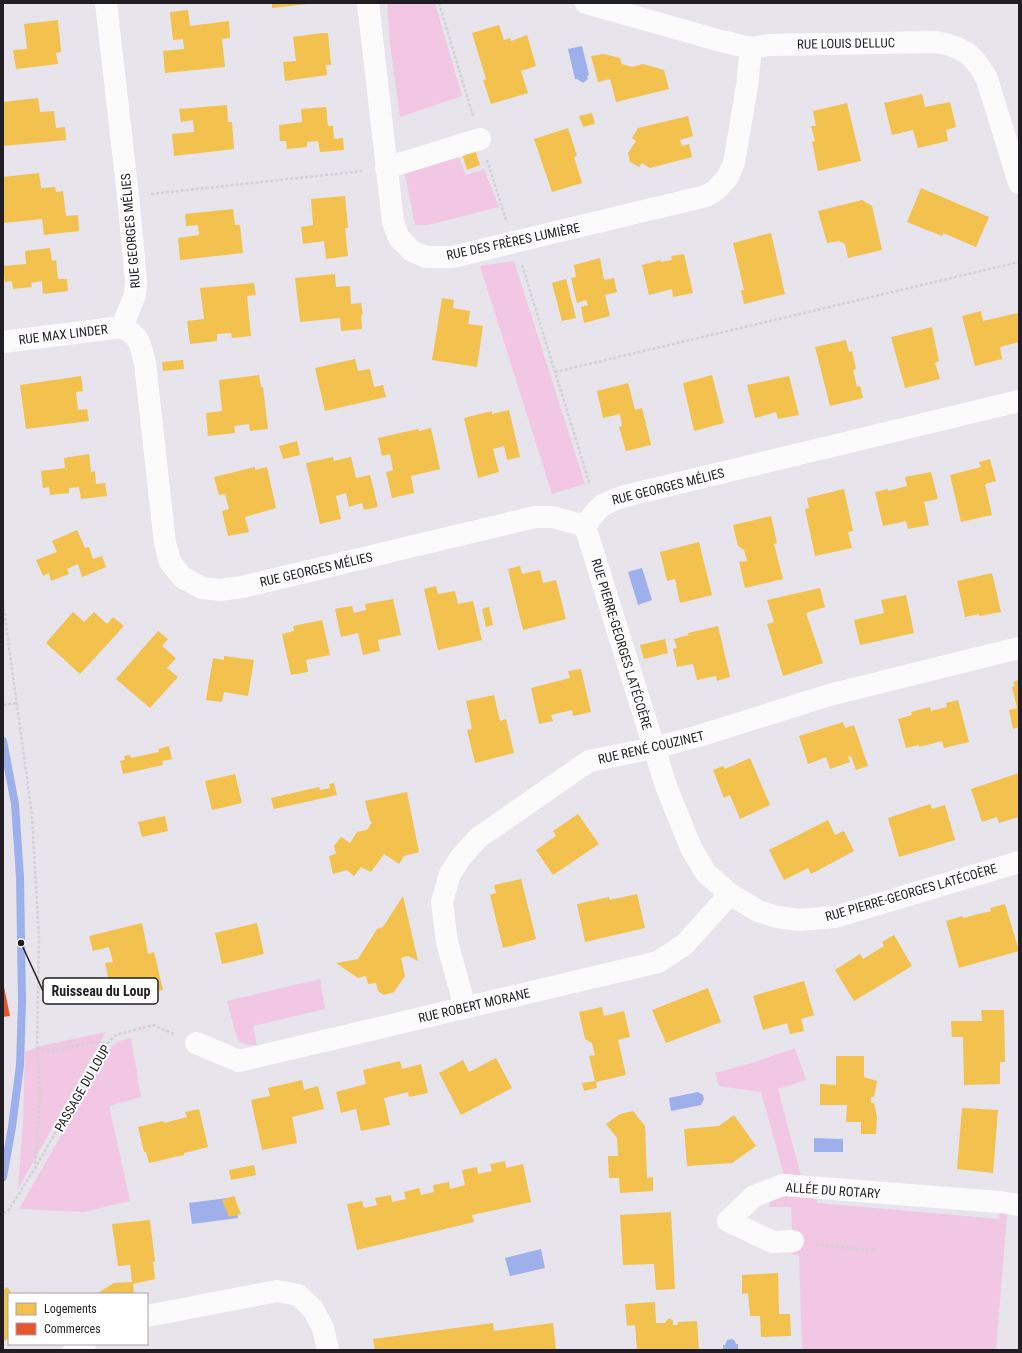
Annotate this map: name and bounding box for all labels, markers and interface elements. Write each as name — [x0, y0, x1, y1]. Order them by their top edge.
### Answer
street label: RUE LOUIS DELLUC — [797, 35, 895, 52]
street label: RUE GEORGES MÉLIES — [118, 173, 143, 289]
street label: RUE DES FRÈRES LUMIÈRE — [445, 220, 581, 263]
street label: RUE MAX LINDER — [18, 322, 108, 347]
street label: RUE GEORGES MÉLIES — [610, 465, 726, 508]
street label: RUE GEORGES MÉLIES — [258, 549, 374, 590]
street label: RUE PIERRE-GEORGES LATÉCOÈRE — [588, 557, 655, 731]
street label: RUE RENÉ COUZINET — [597, 728, 706, 767]
street label: RUE PIERRE-GEORGES LATÉCOÈRE — [824, 861, 999, 924]
callout: Ruisseau du Loup — [43, 978, 158, 1004]
text: Ruisseau du Loup — [52, 983, 150, 999]
street label: RUE ROBERT MORANE — [417, 985, 532, 1026]
street label: PASSAGE DU LOUP — [52, 1042, 113, 1134]
street label: ALLÉE DU ROTARY — [785, 1180, 881, 1201]
legend — [8, 1293, 148, 1345]
text: Logements — [44, 1302, 97, 1316]
text: Commerces — [44, 1322, 101, 1336]

